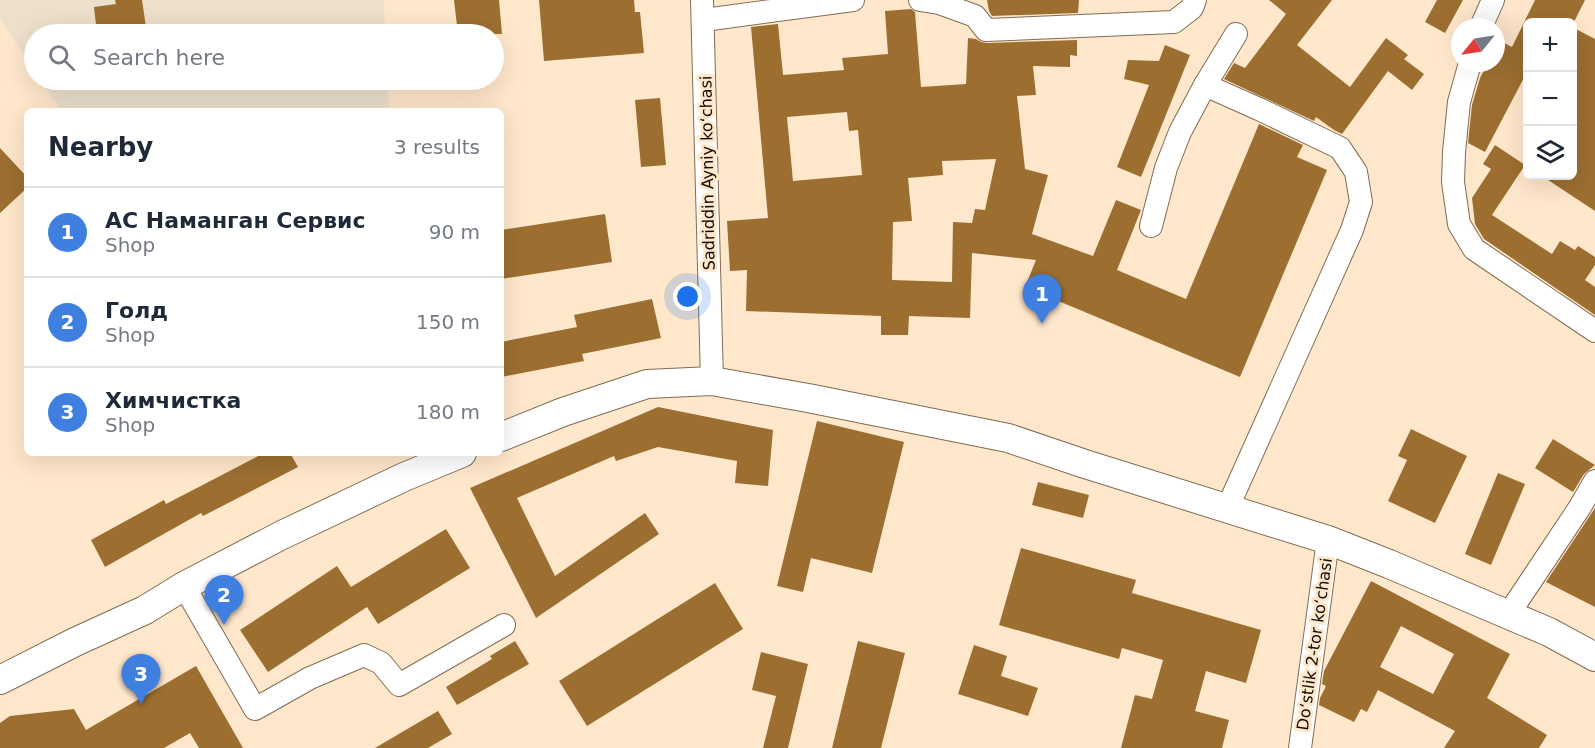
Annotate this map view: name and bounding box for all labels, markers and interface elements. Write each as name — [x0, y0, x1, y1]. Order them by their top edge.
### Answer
north arrow — [1451, 18, 1505, 72]
map controls — [1523, 18, 1577, 180]
button: + — [1523, 18, 1577, 72]
search box — [24, 24, 504, 90]
icon: search — [45, 41, 78, 74]
text: Search here — [93, 45, 225, 70]
button: − — [1523, 72, 1577, 126]
street label: Sadriddin Ayniy koʻchasi — [696, 75, 719, 270]
button: layers — [1523, 126, 1577, 180]
text: Nearby — [48, 132, 153, 162]
text: 3 results — [394, 135, 480, 159]
text: АС Наманган Сервис — [105, 208, 366, 233]
text: 1 — [61, 220, 74, 244]
text: 90 m — [429, 220, 480, 244]
text: Shop — [105, 233, 155, 257]
pin: 1 — [1022, 274, 1062, 324]
your location — [673, 282, 702, 311]
text: Голд — [105, 298, 168, 323]
text: 2 — [61, 310, 74, 334]
text: 150 m — [416, 310, 480, 334]
text: Shop — [105, 323, 155, 347]
text: Химчистка — [105, 388, 241, 413]
text: 3 — [61, 400, 74, 424]
text: 180 m — [416, 400, 480, 424]
text: Shop — [105, 413, 155, 437]
street label: Doʻstlik 2-tor koʻchasi — [1293, 557, 1336, 731]
pin: 2 — [204, 576, 244, 625]
pin: 3 — [122, 654, 160, 704]

